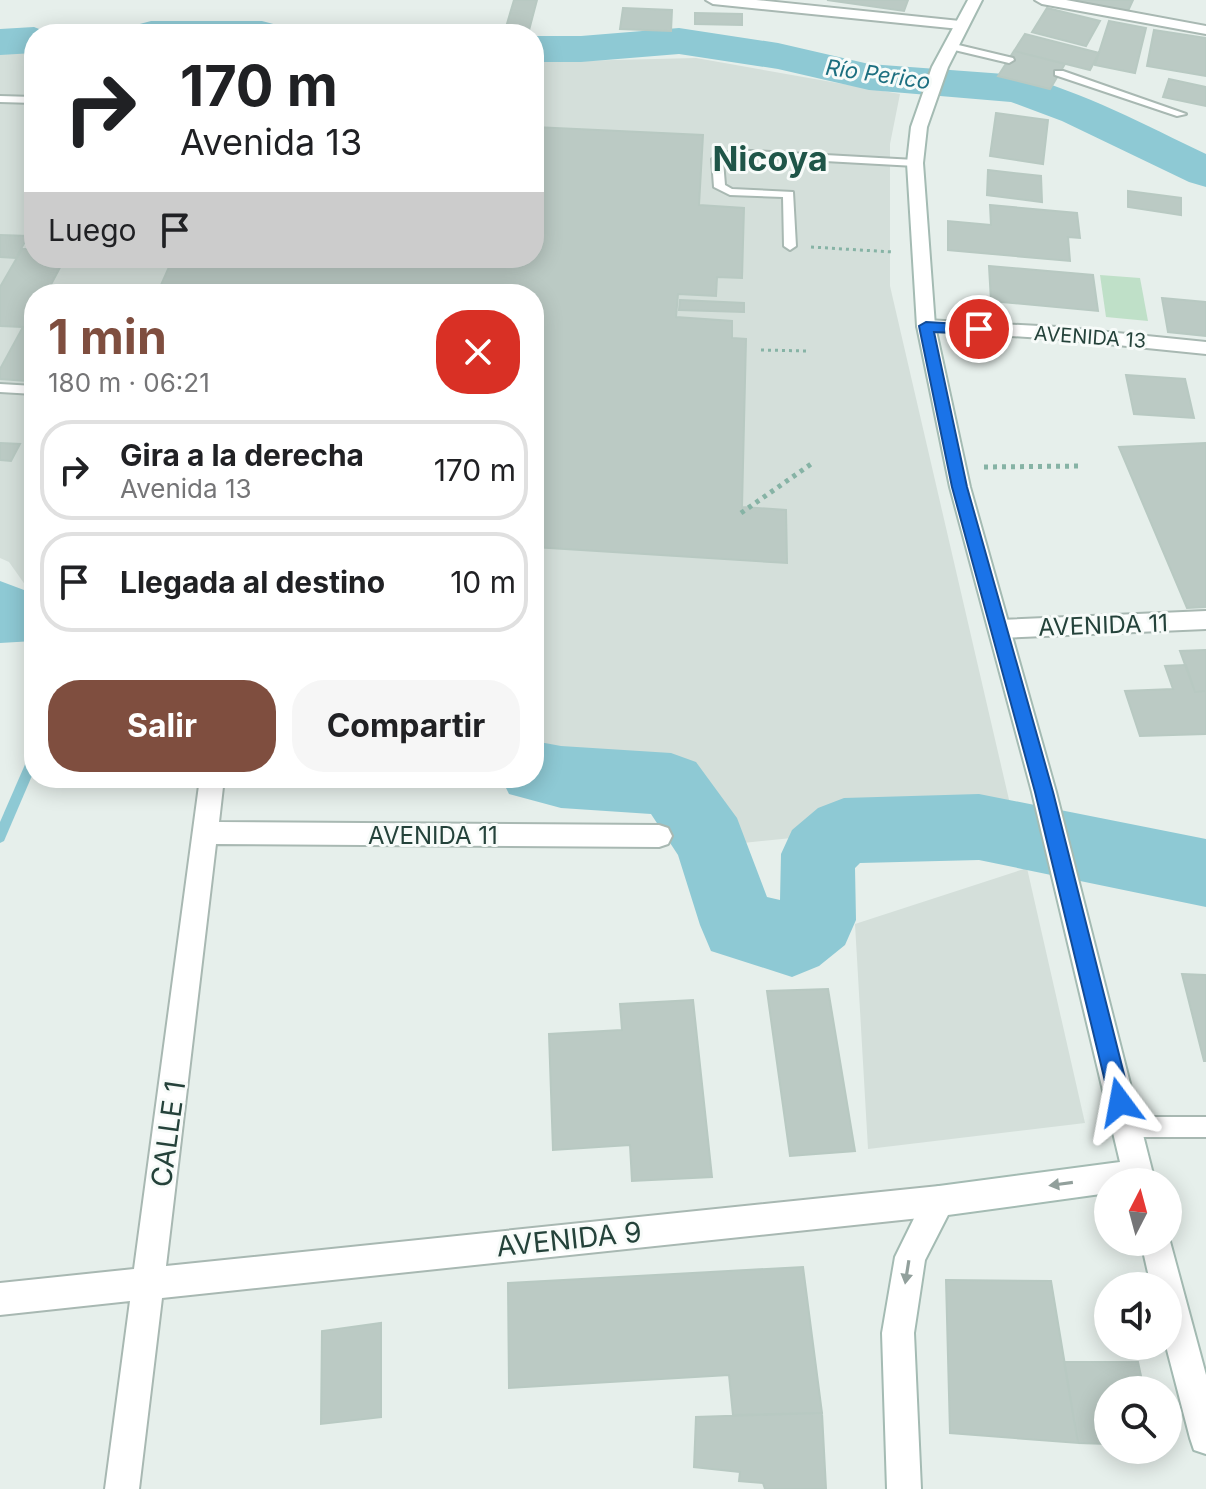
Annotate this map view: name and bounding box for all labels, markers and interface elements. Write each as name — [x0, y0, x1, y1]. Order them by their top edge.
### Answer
text: 170 m — [180, 52, 338, 120]
water label: Río Perico — [824, 54, 932, 94]
icon: right — [48, 56, 152, 160]
text: Avenida 13 — [180, 120, 362, 164]
district label: Nicoya — [712, 138, 828, 179]
icon: arrive — [153, 208, 197, 252]
text: Luego — [48, 212, 137, 248]
pin — [945, 295, 1013, 363]
text: 1 min — [48, 307, 167, 366]
icon: arrive — [957, 307, 1001, 351]
button: close — [436, 310, 520, 394]
street label: AVENIDA 13 — [1033, 321, 1147, 353]
text: 180 m · 06:21 — [48, 367, 210, 398]
text: Gira a la derecha — [120, 437, 364, 473]
icon: right — [52, 448, 96, 492]
text: 170 m — [434, 452, 516, 488]
text: Avenida 13 — [120, 473, 252, 504]
icon: arrive — [52, 560, 96, 604]
text: Llegada al destino — [120, 564, 385, 600]
text: 10 m — [450, 564, 516, 600]
street label: AVENIDA 11 — [1038, 608, 1168, 642]
button: Salir — [48, 680, 276, 772]
button: Compartir — [292, 680, 520, 772]
street label: AVENIDA 11 — [368, 821, 498, 850]
position arrow — [1078, 1060, 1162, 1144]
street label: CALLE 1 — [144, 1079, 192, 1189]
north arrow — [1094, 1168, 1182, 1256]
map controls — [1094, 1168, 1182, 1464]
one-way arrow — [1048, 1178, 1073, 1191]
street label: AVENIDA 9 — [495, 1214, 643, 1264]
one-way arrow — [900, 1260, 913, 1285]
button: sound — [1094, 1272, 1182, 1360]
button: search — [1094, 1376, 1182, 1464]

